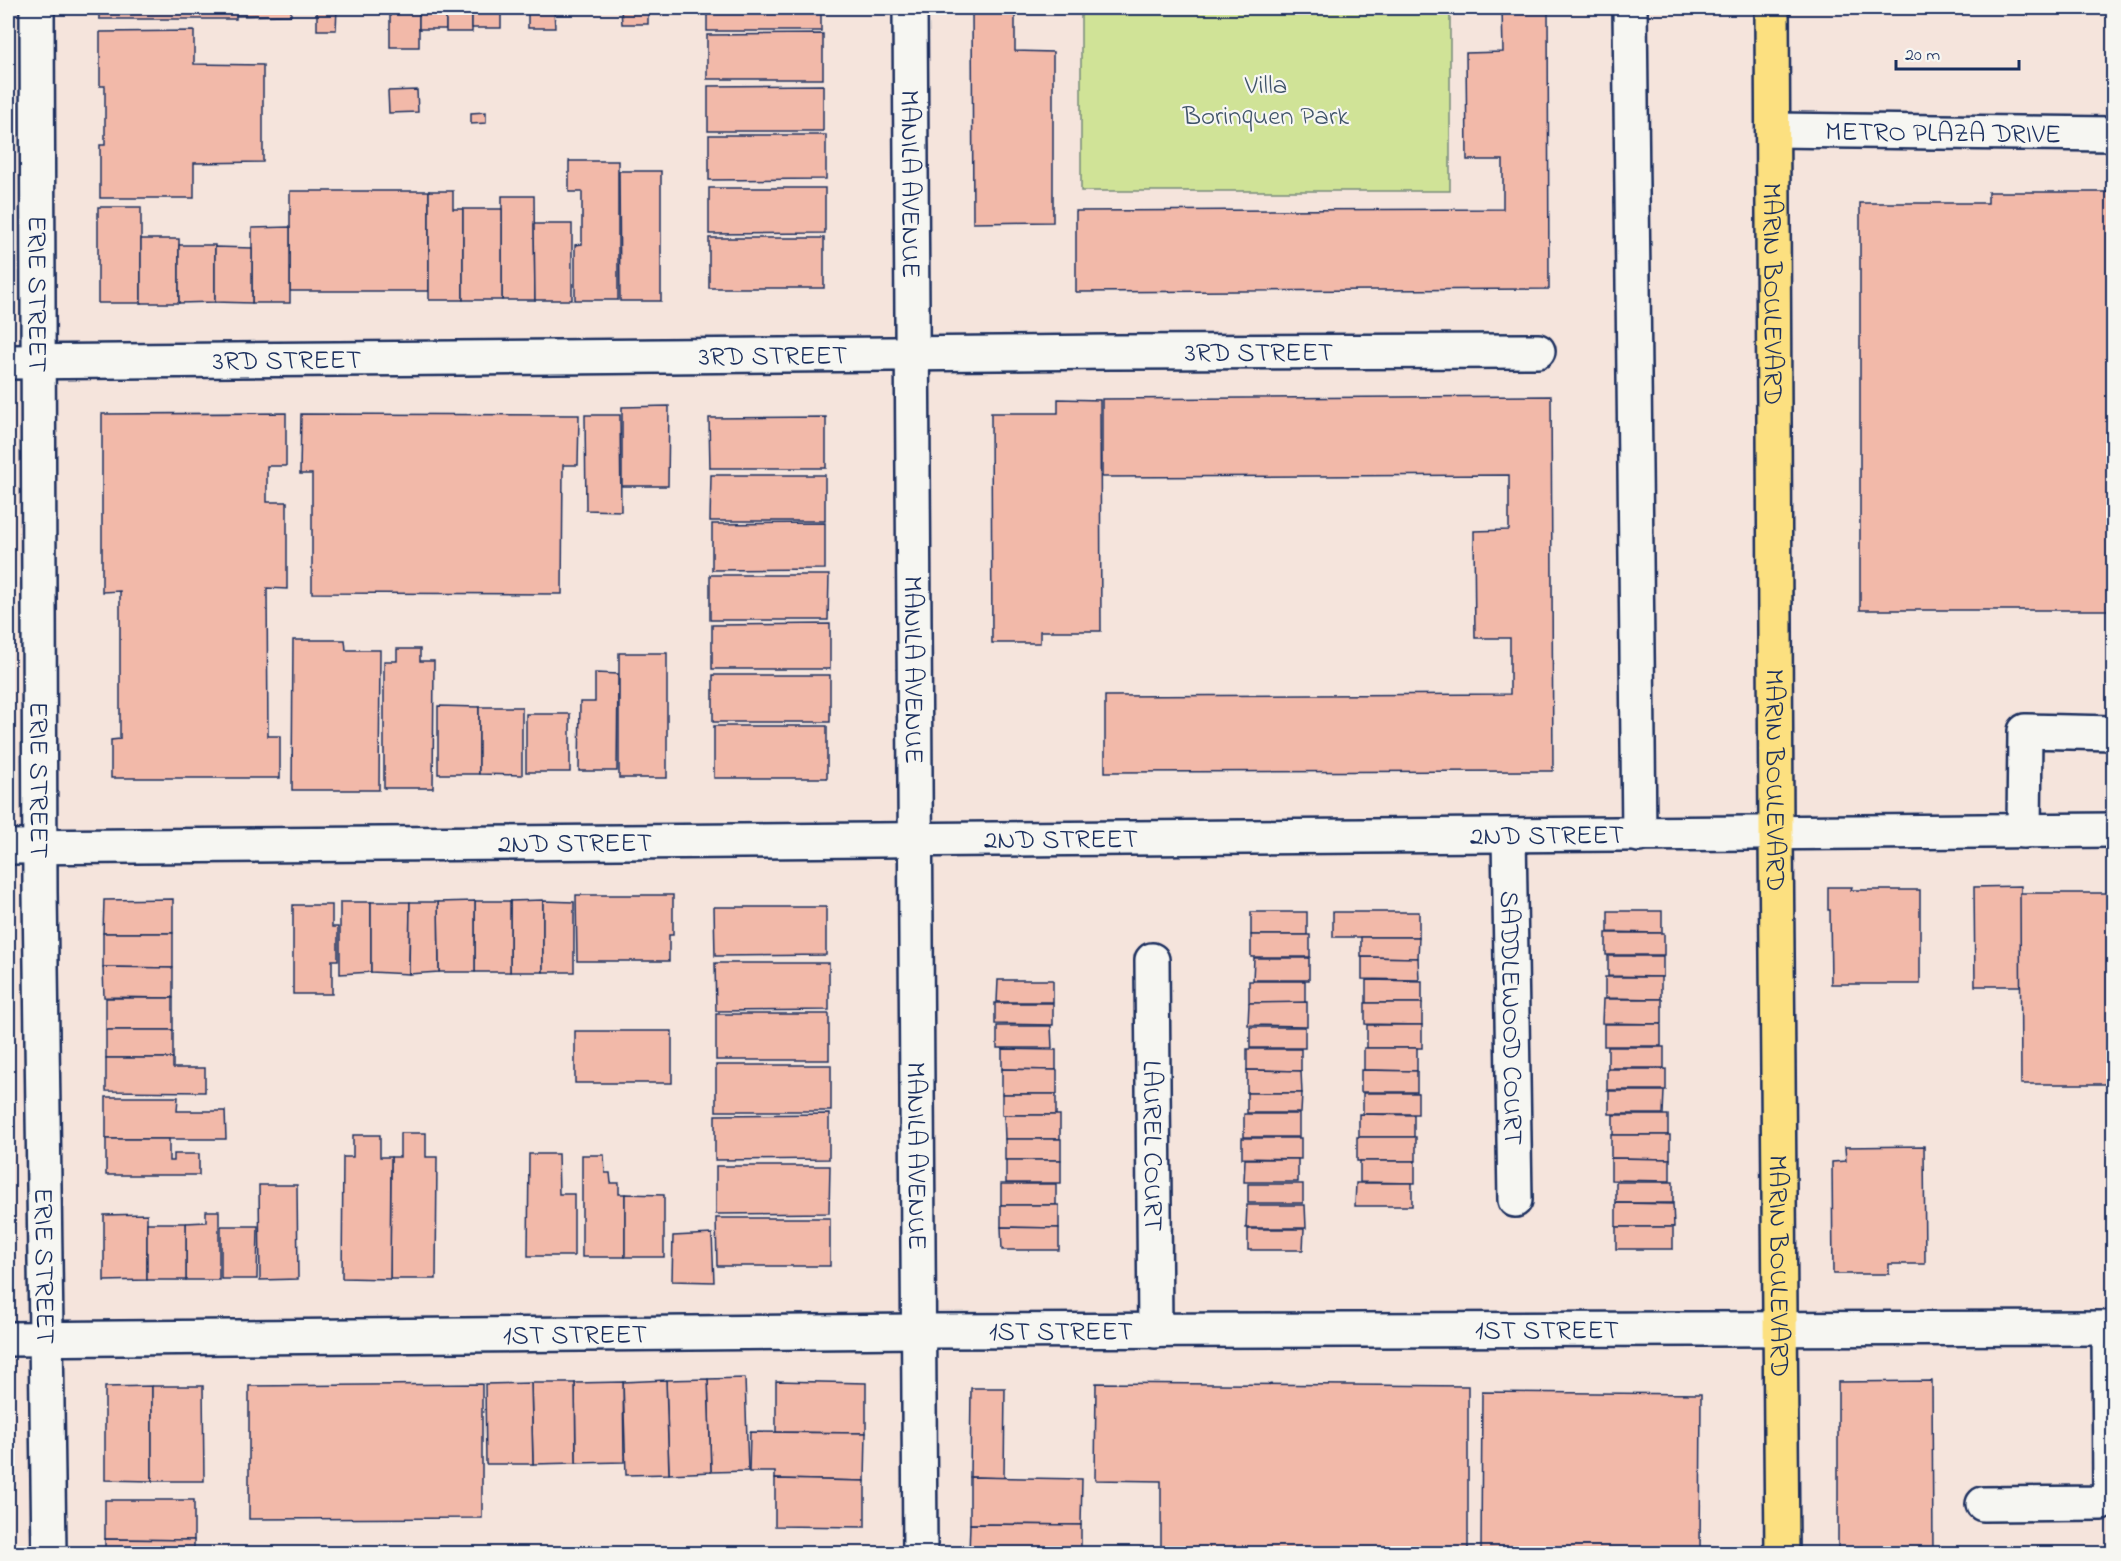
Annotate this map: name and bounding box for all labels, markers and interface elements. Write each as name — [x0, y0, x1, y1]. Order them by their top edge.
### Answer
scale bar — [1896, 33, 2019, 71]
text: 20 m — [1905, 43, 1940, 69]
park label: Villa Borinquen Park — [1182, 67, 1349, 137]
street label: MANILA AVENUE — [889, 90, 929, 278]
street label: METRO PLAZA DRIVE — [1825, 114, 2061, 155]
street label: MARIN BOULEVARD — [1751, 183, 1791, 406]
street label: ERIE STREET — [16, 216, 55, 372]
street label: 3RD STREET — [1185, 334, 1333, 374]
street label: 3RD STREET — [698, 337, 848, 378]
street label: 3RD STREET — [213, 342, 362, 382]
street label: MANILA AVENUE — [892, 576, 932, 764]
street label: MARIN BOULEVARD — [1753, 669, 1793, 892]
street label: ERIE STREET — [17, 702, 57, 858]
street label: 2ND STREET — [1470, 817, 1624, 857]
street label: 2ND STREET — [984, 821, 1138, 861]
street label: 2ND STREET — [498, 825, 652, 865]
street label: SADDLEWOOD COURT — [1488, 890, 1531, 1146]
street label: LAUREL COURT — [1131, 1060, 1171, 1232]
street label: MANILA AVENUE — [895, 1062, 935, 1250]
street label: MARIN BOULEVARD — [1757, 1154, 1798, 1378]
street label: ERIE STREET — [22, 1187, 63, 1345]
street label: 1ST STREET — [1475, 1312, 1619, 1352]
street label: 1ST STREET — [989, 1313, 1133, 1353]
street label: 1ST STREET — [503, 1316, 647, 1357]

